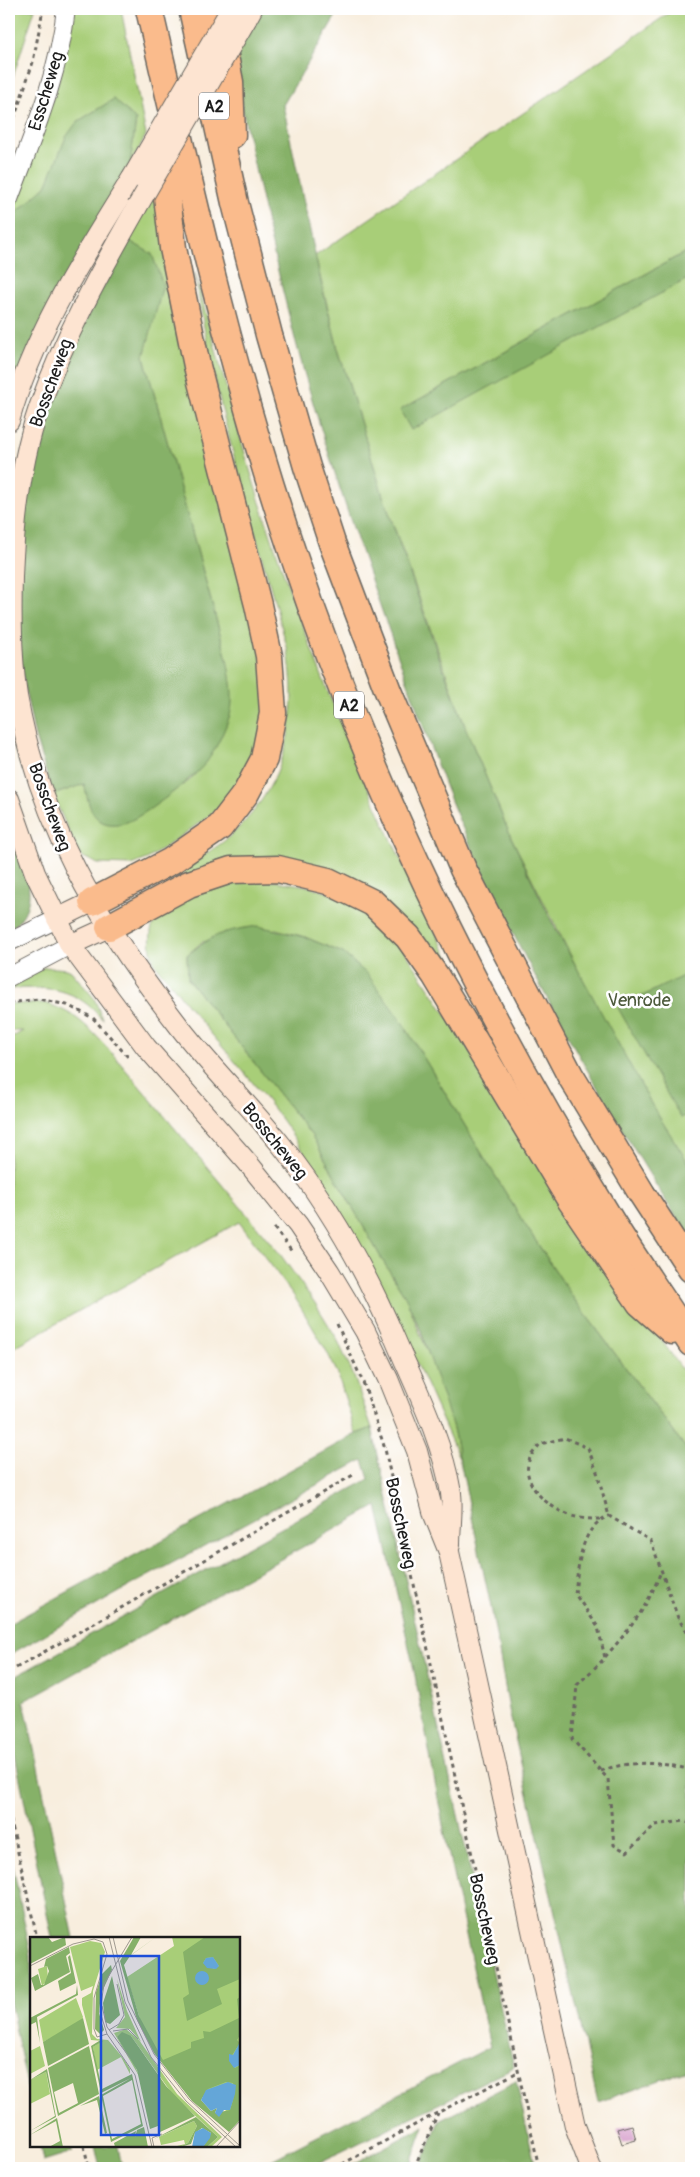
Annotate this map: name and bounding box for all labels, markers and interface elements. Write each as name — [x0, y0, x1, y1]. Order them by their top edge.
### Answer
street label: Esscheweg — [23, 49, 69, 134]
road number: A2 — [199, 92, 229, 120]
street label: Bosscheweg — [25, 336, 78, 431]
road number: A2 — [334, 692, 364, 718]
street label: Bosscheweg — [23, 760, 76, 855]
park label: Venrode — [607, 989, 671, 1012]
street label: Bosscheweg — [237, 1098, 313, 1184]
street label: Bosscheweg — [380, 1475, 421, 1571]
street label: Bosscheweg — [464, 1871, 505, 1967]
inset map — [30, 1937, 240, 2147]

